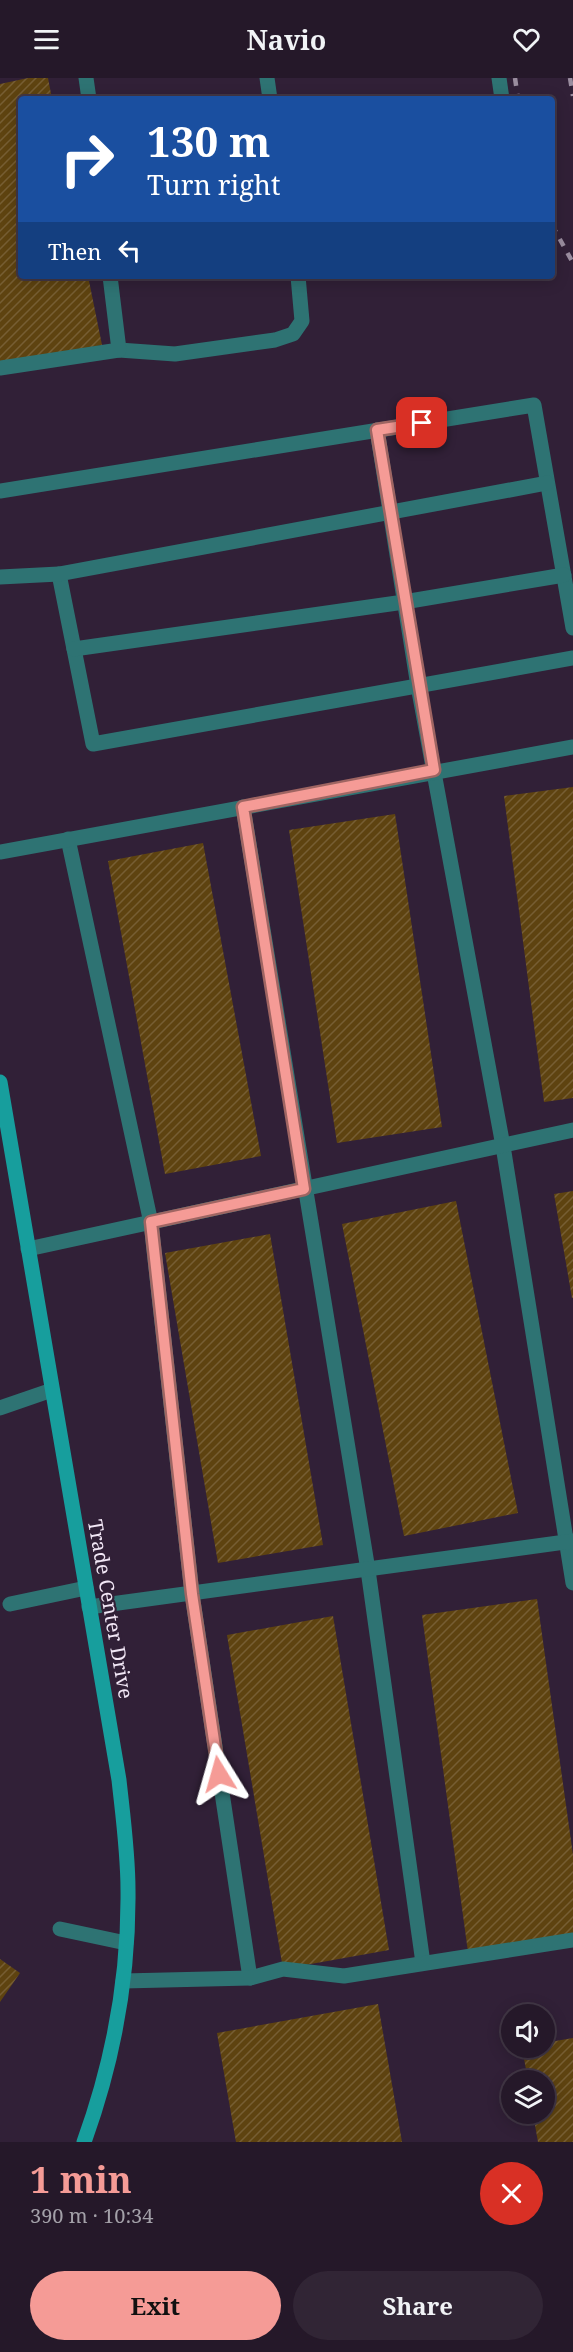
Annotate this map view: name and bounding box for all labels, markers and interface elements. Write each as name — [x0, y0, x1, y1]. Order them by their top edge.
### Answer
text: Navio — [247, 21, 326, 58]
icon: menu — [30, 23, 63, 56]
icon: heart — [510, 23, 543, 56]
text: 130 m — [147, 112, 271, 169]
icon: right — [48, 120, 126, 198]
text: Turn right — [147, 166, 280, 203]
icon: left — [113, 234, 146, 267]
text: Then — [48, 236, 101, 266]
pin — [396, 397, 447, 448]
icon: arrive — [405, 406, 438, 439]
street label: Trade Center Drive — [82, 1517, 140, 1701]
position arrow — [187, 1742, 251, 1806]
map controls — [501, 2004, 555, 2124]
button: sound — [501, 2004, 555, 2058]
button: layers — [501, 2070, 555, 2124]
text: 1 min — [30, 2155, 132, 2204]
button: close — [480, 2162, 543, 2225]
text: 390 m · 10:34 — [30, 2202, 153, 2229]
button: Exit — [30, 2271, 281, 2340]
button: Share — [293, 2271, 543, 2340]

